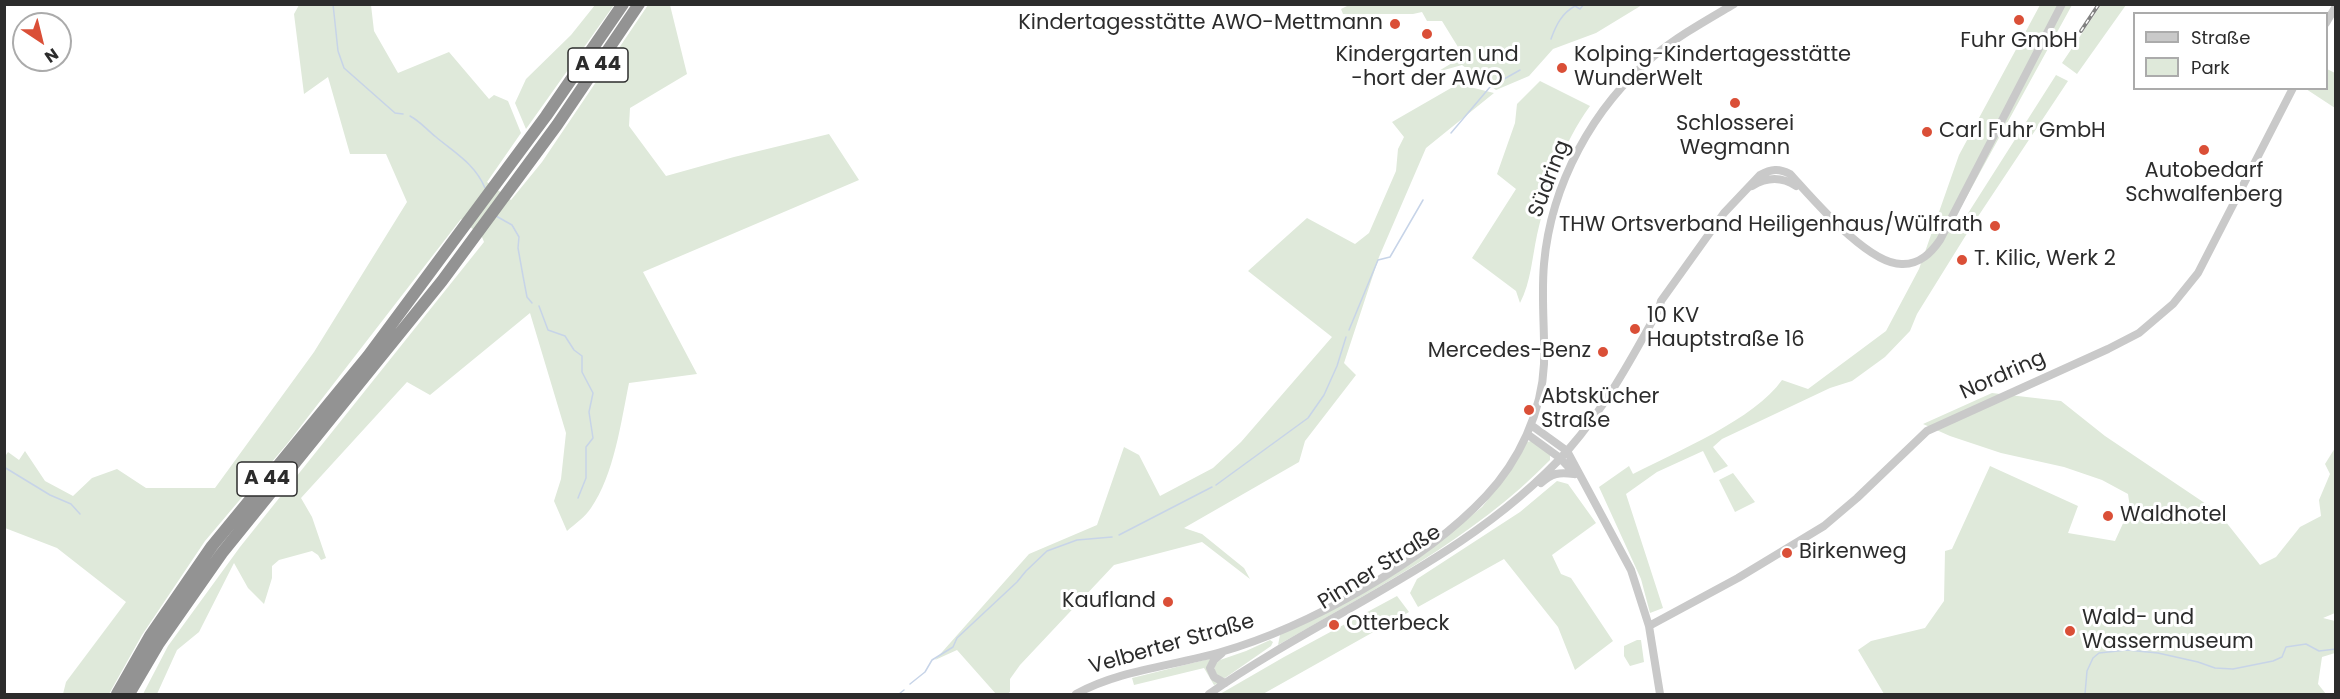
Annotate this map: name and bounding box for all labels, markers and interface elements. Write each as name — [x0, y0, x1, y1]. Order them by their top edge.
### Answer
place label: Kindertagesstätte AWO-Mettmann — [1018, 11, 1383, 37]
north arrow — [12, 12, 72, 72]
legend — [2133, 12, 2328, 90]
marker: Fuhr GmbH — [2012, 13, 2026, 27]
marker: Kindertagesstätte AWO-Mettmann — [1388, 17, 1402, 31]
text: Straße — [2191, 25, 2250, 50]
marker: Kindergarten und -hort der AWO — [1420, 27, 1434, 41]
place label: Fuhr GmbH — [1960, 29, 2078, 55]
text: N — [40, 43, 63, 68]
place label: Kindergarten und -hort der AWO — [1335, 43, 1519, 93]
place label: Kolping-Kindertagesstätte WunderWelt — [1574, 43, 1851, 93]
road number: A 44 — [568, 48, 628, 82]
text: Park — [2191, 55, 2230, 80]
marker: Kolping-Kindertagesstätte WunderWelt — [1555, 61, 1569, 75]
marker: Schlosserei Wegmann — [1728, 96, 1742, 110]
place label: Schlosserei Wegmann — [1676, 112, 1794, 162]
place label: Carl Fuhr GmbH — [1939, 119, 2106, 145]
marker: Carl Fuhr GmbH — [1920, 125, 1934, 139]
street label: Südring — [1524, 137, 1576, 221]
marker: Autobedarf Schwalfenberg — [2197, 143, 2211, 157]
place label: Autobedarf Schwalfenberg — [2125, 159, 2283, 209]
place label: THW Ortsverband Heiligenhaus/Wülfrath — [1559, 213, 1983, 239]
marker: THW Ortsverband Heiligenhaus/Wülfrath — [1988, 219, 2002, 233]
place label: T. Kilic, Werk 2 — [1974, 247, 2116, 273]
marker: T. Kilic, Werk 2 — [1955, 253, 1969, 267]
place label: 10 KV Hauptstraße 16 — [1647, 304, 1805, 354]
marker: 10 KV Hauptstraße 16 — [1628, 322, 1642, 336]
place label: Mercedes-Benz — [1428, 339, 1591, 365]
marker: Mercedes-Benz — [1596, 345, 1610, 359]
street label: Nordring — [1956, 346, 2050, 406]
place label: Abtskücher Straße — [1541, 385, 1659, 435]
marker: Abtskücher Straße — [1522, 403, 1536, 417]
road number: A 44 — [237, 462, 297, 496]
place label: Waldhotel — [2120, 503, 2227, 529]
marker: Waldhotel — [2101, 509, 2115, 523]
street label: Pinner Straße — [1314, 520, 1446, 616]
place label: Birkenweg — [1799, 540, 1907, 566]
marker: Birkenweg — [1780, 546, 1794, 560]
place label: Kaufland — [1062, 589, 1156, 615]
marker: Kaufland — [1161, 595, 1175, 609]
place label: Wald- und Wassermuseum — [2082, 606, 2254, 656]
street label: Velberter Straße — [1086, 609, 1258, 681]
place label: Otterbeck — [1346, 612, 1449, 638]
marker: Otterbeck — [1327, 618, 1341, 632]
marker: Wald- und Wassermuseum — [2063, 624, 2077, 638]

